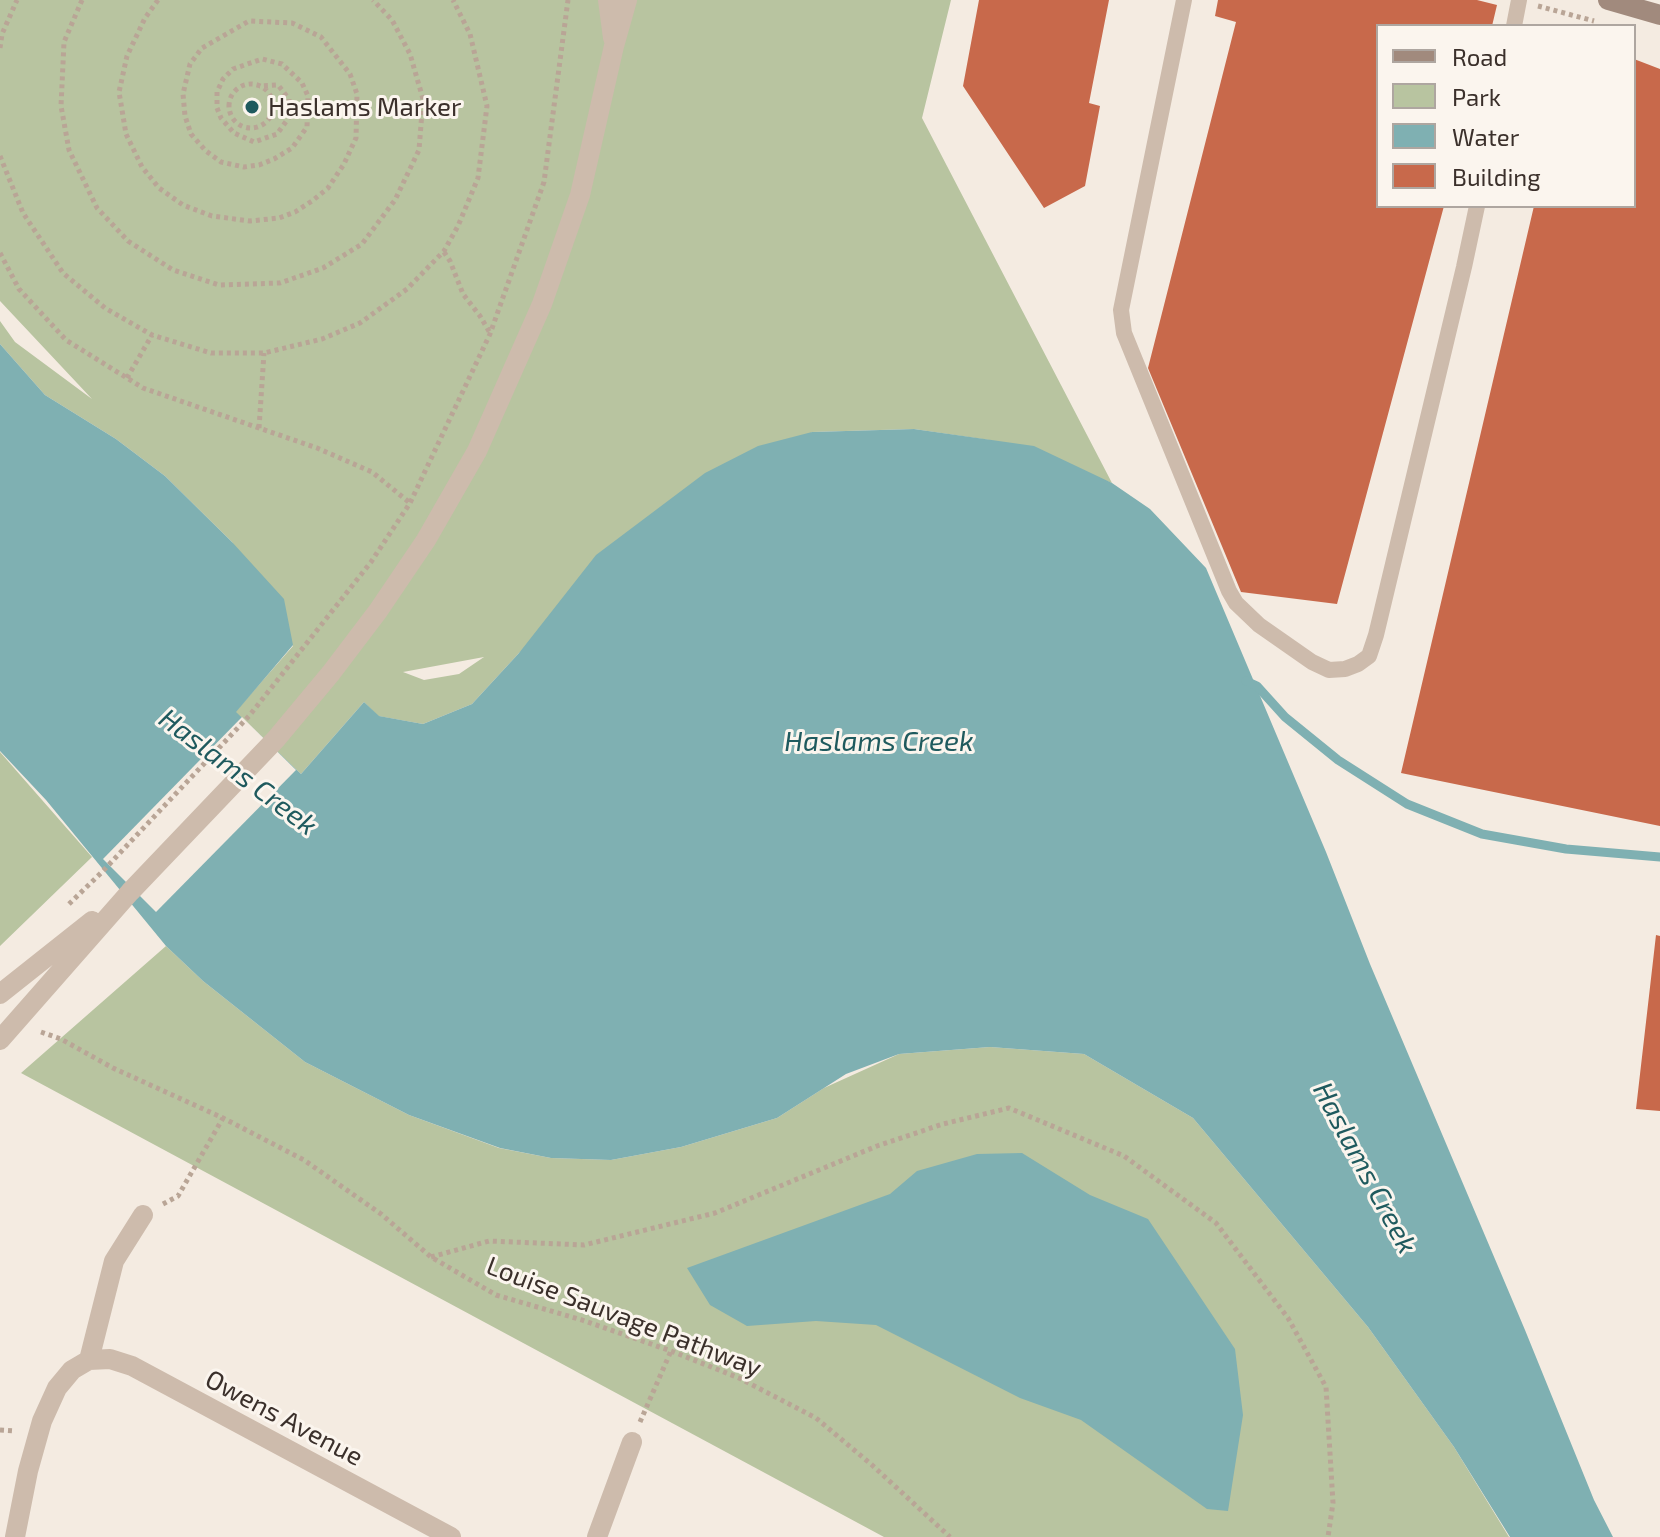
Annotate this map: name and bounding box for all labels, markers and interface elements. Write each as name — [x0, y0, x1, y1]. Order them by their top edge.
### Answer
legend — [1376, 24, 1636, 208]
text: Road — [1452, 42, 1507, 71]
text: Park — [1452, 82, 1501, 111]
place label: Haslams Marker — [268, 91, 461, 123]
marker: Haslams Marker — [243, 98, 261, 116]
text: Water — [1452, 122, 1519, 151]
text: Building — [1452, 162, 1541, 191]
water label: Haslams Creek — [152, 702, 324, 842]
water label: Haslams Creek — [784, 725, 974, 759]
water label: Haslams Creek — [1306, 1077, 1424, 1259]
street label: Louise Sauvage Pathway — [482, 1250, 766, 1384]
street label: Owens Avenue — [200, 1363, 368, 1473]

